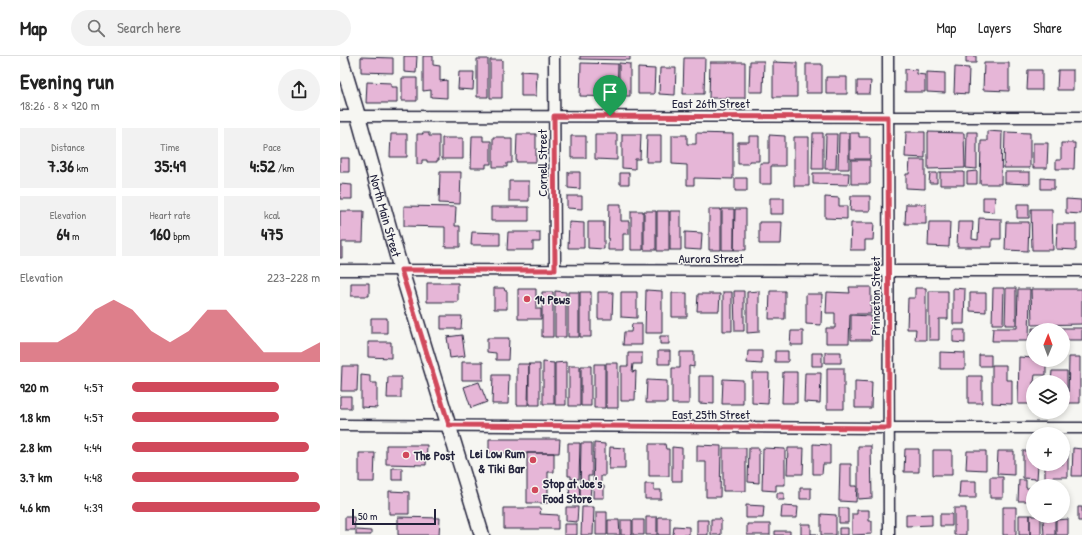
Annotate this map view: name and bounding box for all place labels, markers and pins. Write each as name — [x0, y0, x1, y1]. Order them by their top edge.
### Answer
pin — [593, 75, 627, 116]
place label: 14 Pews — [535, 290, 570, 308]
marker: 14 Pews — [522, 294, 532, 304]
place label: Lei Low Rum & Tiki Bar — [470, 444, 526, 477]
place label: The Post — [413, 446, 455, 464]
marker: The Post — [401, 450, 411, 460]
marker: Lei Low Rum & Tiki Bar — [528, 455, 538, 465]
place label: Stop at Joe's Food Store — [542, 474, 602, 507]
marker: Stop at Joe's Food Store — [530, 485, 540, 495]

